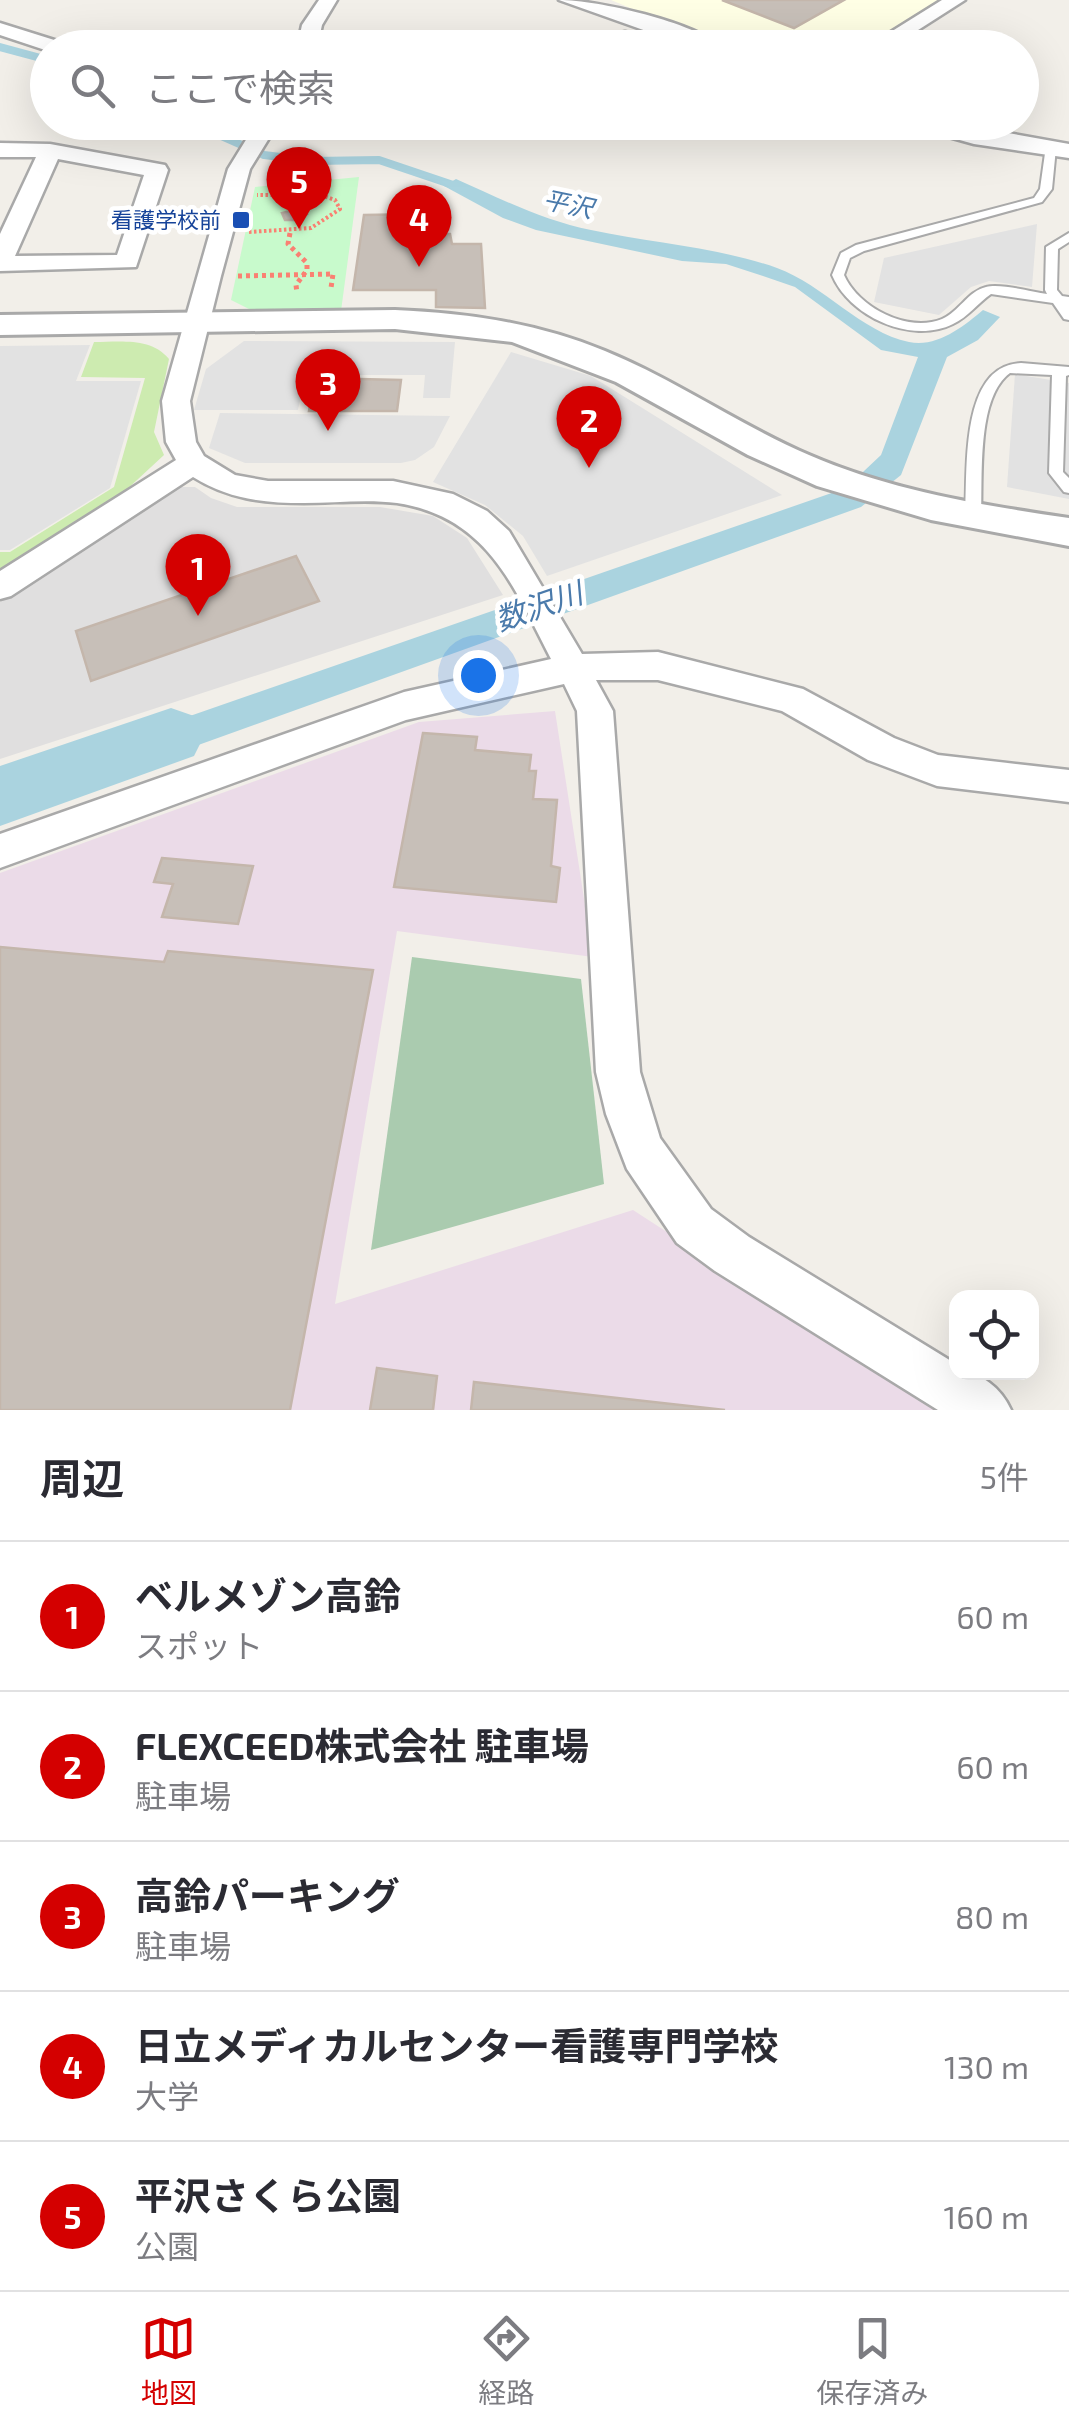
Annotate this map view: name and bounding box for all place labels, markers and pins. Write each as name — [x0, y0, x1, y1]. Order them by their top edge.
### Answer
pin: 5 — [266, 146, 332, 229]
pin: 4 — [386, 184, 452, 267]
place label: 看護学校前 — [111, 206, 221, 232]
marker: 看護学校前 — [230, 209, 252, 231]
pin: 3 — [296, 348, 360, 431]
pin: 2 — [556, 386, 622, 468]
pin: 1 — [166, 534, 230, 616]

